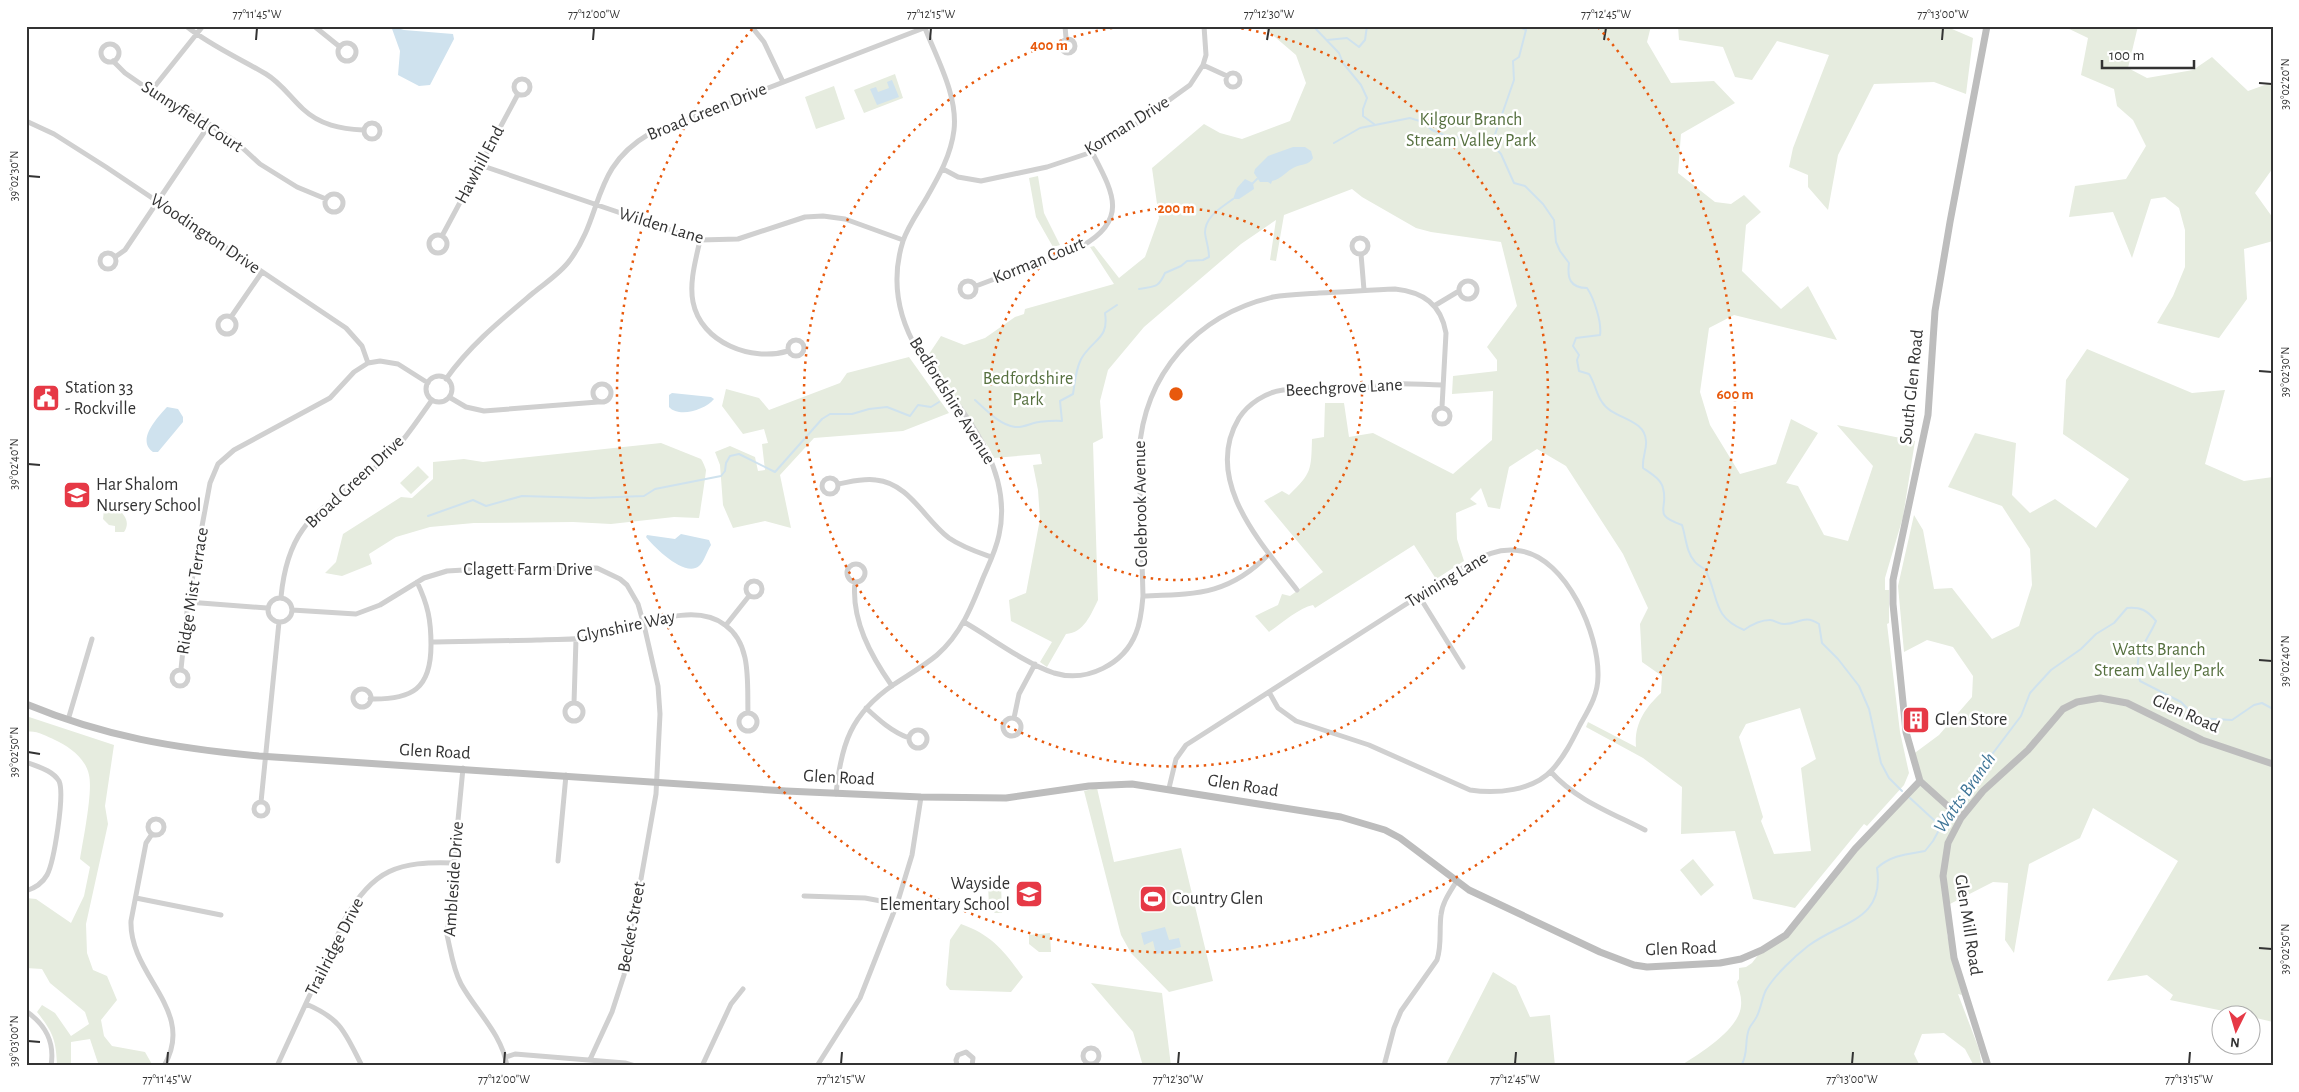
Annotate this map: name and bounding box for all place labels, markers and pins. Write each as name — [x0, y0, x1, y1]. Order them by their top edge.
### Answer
place label: Station 33 - Rockville — [65, 379, 136, 418]
public building icon: Station 33 - Rockville — [31, 383, 61, 413]
centre of rings — [1167, 385, 1185, 403]
place label: Har Shalom Nursery School — [96, 476, 201, 515]
school or university icon: Har Shalom Nursery School — [62, 480, 92, 510]
building icon: Glen Store — [1901, 705, 1931, 735]
place label: Glen Store — [1935, 711, 2007, 729]
place label: Wayside Elementary School — [880, 875, 1010, 914]
school or university icon: Wayside Elementary School — [1014, 879, 1044, 909]
sports icon: Country Glen — [1138, 884, 1168, 914]
place label: Country Glen — [1172, 890, 1263, 908]

